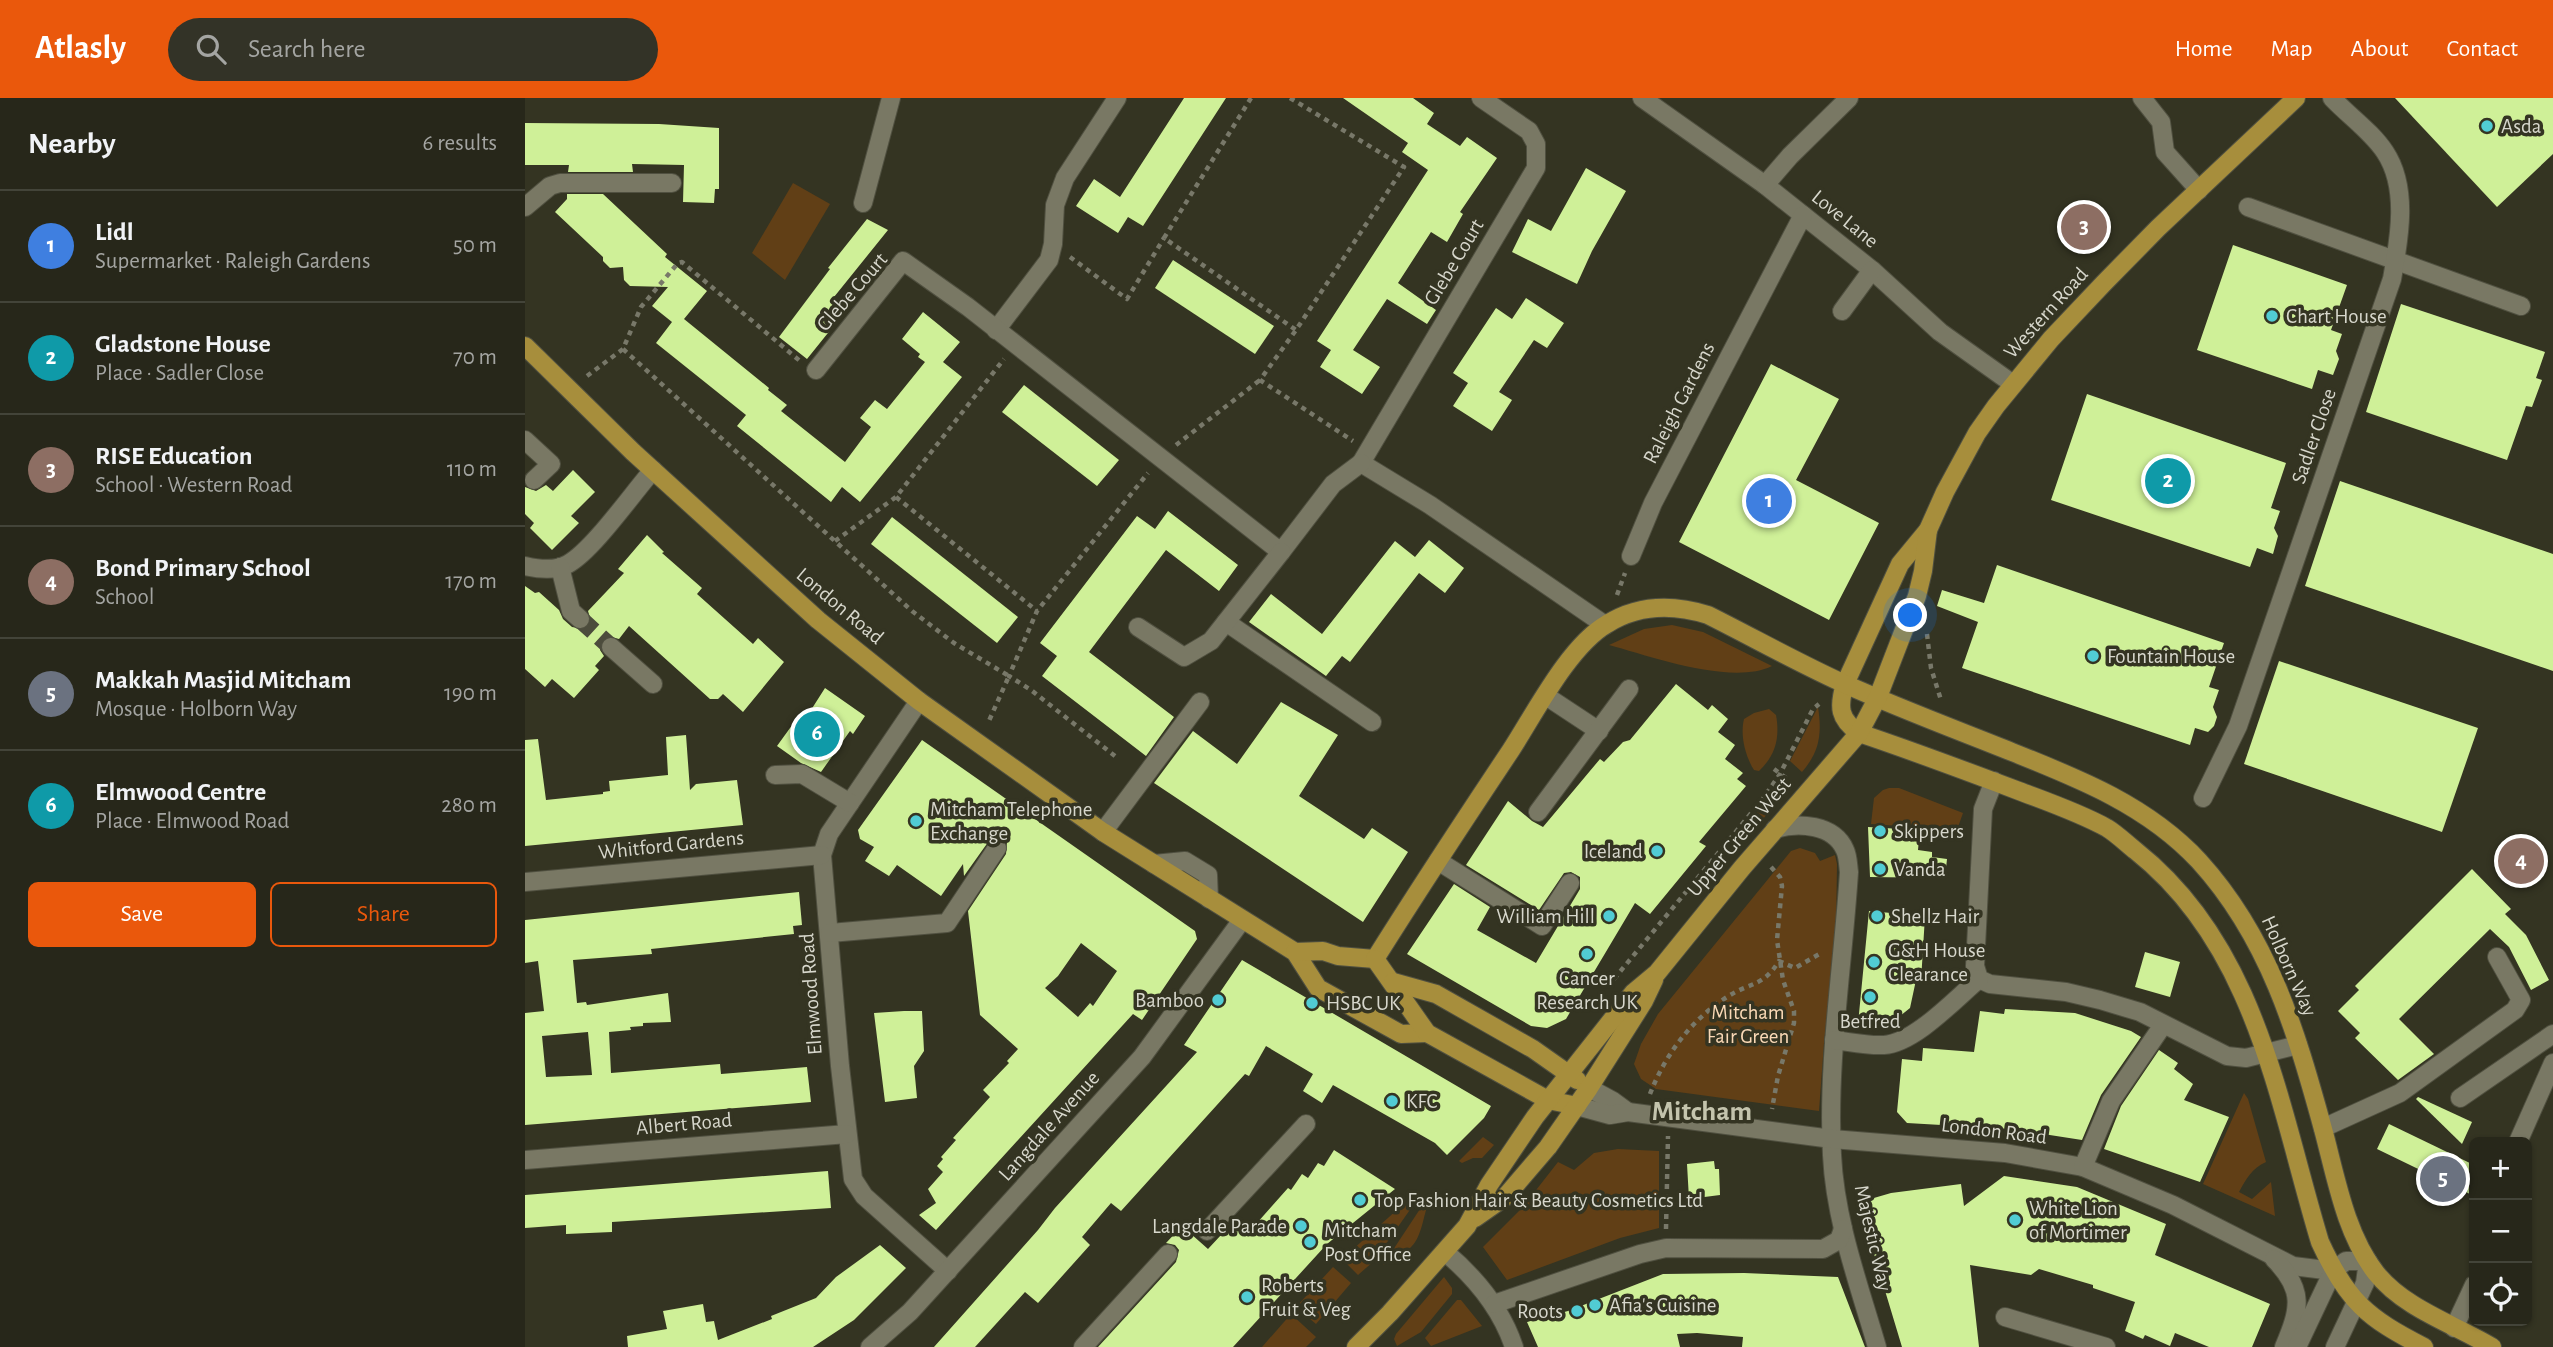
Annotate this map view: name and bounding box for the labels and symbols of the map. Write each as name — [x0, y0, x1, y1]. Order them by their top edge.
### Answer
place label: Asda — [2501, 116, 2542, 137]
marker: Asda — [2479, 118, 2495, 134]
street label: Love Lane — [1808, 186, 1882, 252]
pin: 3 — [2061, 201, 2107, 253]
street label: Glebe Court — [1420, 215, 1488, 309]
street label: Glebe Court — [813, 249, 892, 335]
street label: Western Road — [2000, 263, 2092, 362]
place label: Chart House — [2286, 306, 2387, 327]
marker: Chart House — [2264, 308, 2280, 324]
street label: Raleigh Gardens — [1639, 339, 1719, 467]
street label: Sadler Close — [2288, 386, 2340, 486]
pin: 2 — [2145, 455, 2191, 507]
pin: 1 — [1746, 475, 1792, 527]
street label: London Road — [792, 564, 888, 648]
your location — [1893, 598, 1927, 632]
place label: Fountain House — [2107, 646, 2235, 667]
marker: Fountain House — [2085, 648, 2101, 664]
pin: 6 — [794, 708, 840, 760]
street label: Upper Green West — [1683, 773, 1795, 901]
place label: Mitcham Telephone Exchange — [930, 799, 1093, 844]
marker: Mitcham Telephone Exchange — [908, 813, 924, 829]
place label: Skippers — [1894, 821, 1964, 842]
marker: Skippers — [1872, 823, 1888, 839]
street label: Whitford Gardens — [597, 827, 745, 863]
pin: 4 — [2498, 835, 2544, 887]
place label: Iceland — [1584, 841, 1643, 862]
marker: Iceland — [1649, 843, 1665, 859]
place label: Vanda — [1894, 859, 1946, 880]
marker: Vanda — [1872, 861, 1888, 877]
place label: William Hill — [1496, 906, 1595, 927]
place label: Shellz Hair — [1891, 906, 1980, 927]
marker: William Hill — [1601, 908, 1617, 924]
marker: Shellz Hair — [1869, 908, 1885, 924]
street label: Holborn Way — [2258, 913, 2320, 1019]
street label: Elmwood Road — [796, 932, 826, 1056]
place label: G&H House Clearance — [1888, 940, 1985, 985]
marker: Cancer Research UK — [1579, 946, 1595, 962]
marker: G&H House Clearance — [1866, 954, 1882, 970]
place label: Cancer Research UK — [1536, 968, 1638, 1013]
marker: Betfred — [1862, 989, 1878, 1005]
place label: Bamboo — [1135, 990, 1204, 1011]
marker: Bamboo — [1210, 992, 1226, 1008]
place label: HSBC UK — [1326, 993, 1401, 1014]
marker: HSBC UK — [1304, 995, 1320, 1011]
park label: Mitcham Fair Green — [1707, 1002, 1789, 1047]
place label: Betfred — [1839, 1011, 1901, 1032]
street label: Langdale Avenue — [995, 1067, 1103, 1185]
place label: KFC — [1406, 1091, 1438, 1112]
marker: KFC — [1384, 1093, 1400, 1109]
district label: Mitcham — [1652, 1098, 1752, 1126]
street label: Albert Road — [635, 1109, 733, 1139]
street label: London Road — [1940, 1114, 2048, 1148]
pin: 5 — [2420, 1153, 2466, 1205]
street label: Majestic Way — [1851, 1183, 1895, 1293]
place label: Top Fashion Hair & Beauty Cosmetics Ltd — [1374, 1190, 1703, 1211]
marker: Top Fashion Hair & Beauty Cosmetics Ltd — [1352, 1192, 1368, 1208]
place label: White Lion of Mortimer — [2029, 1198, 2127, 1243]
marker: White Lion of Mortimer — [2007, 1212, 2023, 1228]
place label: Langdale Parade — [1152, 1216, 1287, 1237]
marker: Langdale Parade — [1293, 1218, 1309, 1234]
place label: Mitcham Post Office — [1324, 1220, 1411, 1265]
marker: Mitcham Post Office — [1302, 1234, 1318, 1250]
place label: Roberts Fruit & Veg — [1261, 1275, 1352, 1320]
marker: Roberts Fruit & Veg — [1239, 1289, 1255, 1305]
place label: Afia's Cuisine — [1609, 1295, 1716, 1316]
marker: Afia's Cuisine — [1587, 1297, 1603, 1313]
place label: Roots — [1517, 1301, 1563, 1322]
marker: Roots — [1569, 1303, 1585, 1319]

